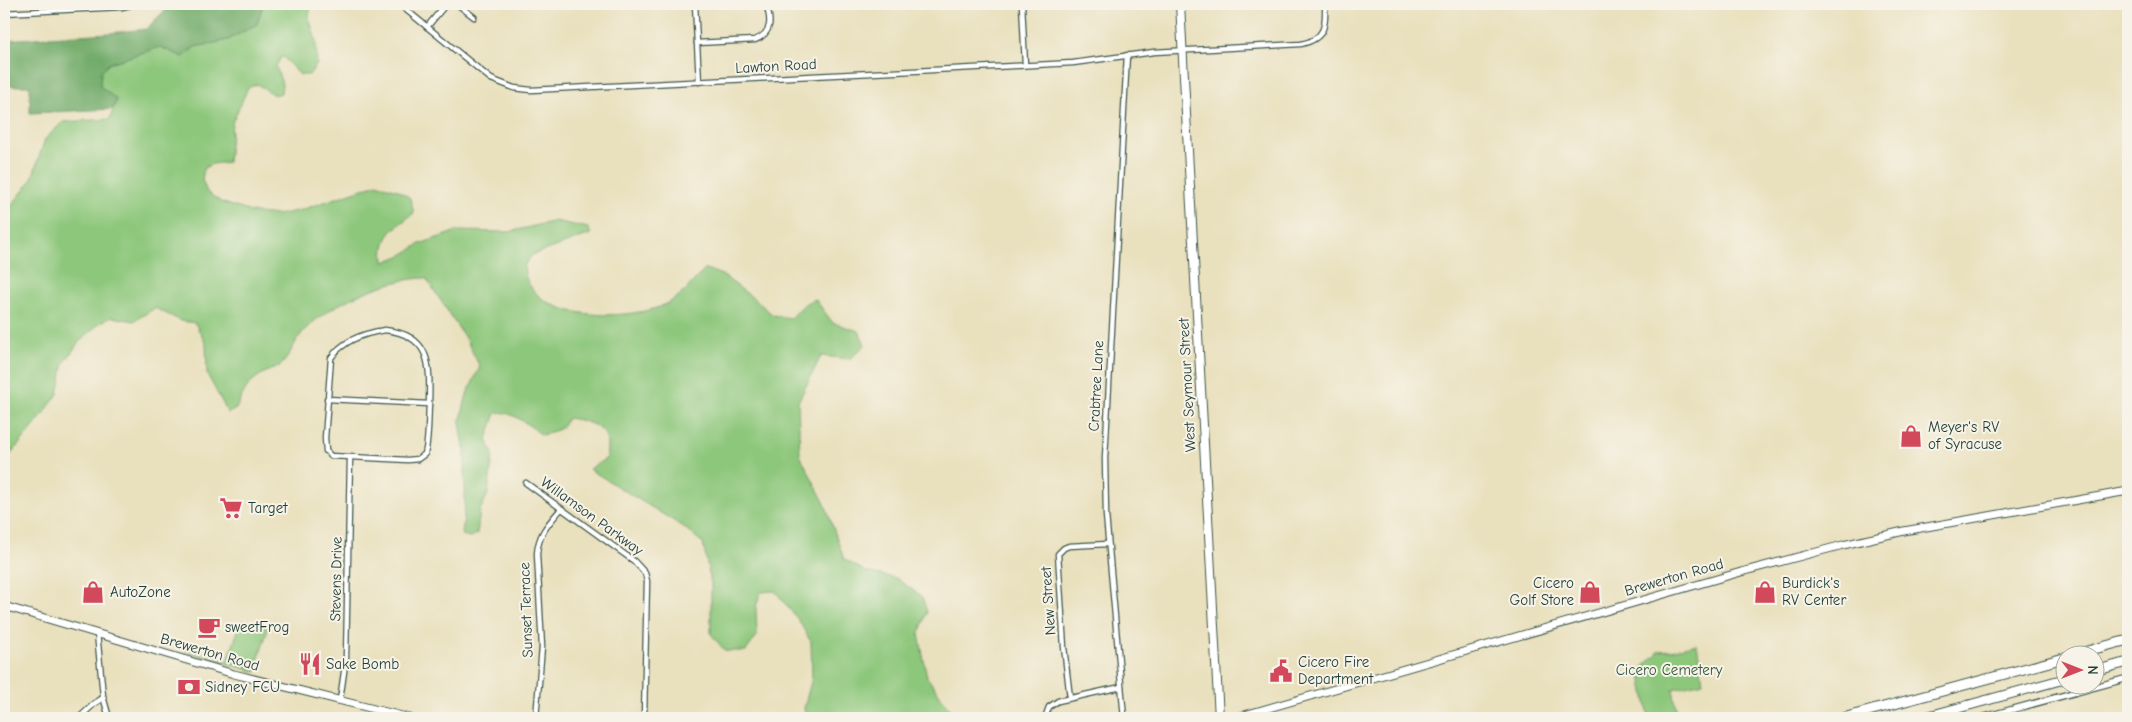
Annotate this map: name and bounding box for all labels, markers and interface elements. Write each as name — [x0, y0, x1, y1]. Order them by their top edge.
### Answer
street label: Lawton Road — [735, 55, 817, 77]
street label: West Seymour Street — [1174, 317, 1199, 452]
street label: Crabtree Lane — [1085, 339, 1107, 432]
place label: Meyer's RV of Syracuse — [1928, 418, 2003, 453]
shop icon: Meyer's RV of Syracuse — [1898, 423, 1924, 449]
street label: Willamson Parkway — [537, 473, 647, 559]
supermarket icon: Target — [218, 495, 244, 521]
place label: Target — [248, 499, 288, 517]
street label: Stevens Drive — [326, 536, 346, 622]
street label: Brewerton Road — [1622, 554, 1726, 600]
street label: Sunset Terrace — [515, 561, 537, 658]
street label: New Street — [1037, 565, 1059, 636]
place label: Cicero Golf Store — [1510, 574, 1574, 609]
place label: Burdick's RV Center — [1782, 574, 1846, 609]
shop icon: AutoZone — [80, 579, 106, 605]
shop icon: Cicero Golf Store — [1577, 579, 1603, 605]
shop icon: Burdick's RV Center — [1752, 579, 1778, 605]
place label: AutoZone — [110, 583, 171, 601]
cafe icon: sweetFrog — [196, 614, 222, 640]
place label: sweetFrog — [225, 618, 290, 636]
street label: Brewerton Road — [158, 629, 262, 675]
north arrow — [2054, 644, 2104, 694]
restaurant icon: Sake Bomb — [297, 651, 323, 677]
place label: Cicero Fire Department — [1298, 653, 1374, 688]
place label: Sake Bomb — [326, 655, 399, 673]
public building icon: Cicero Fire Department — [1268, 658, 1294, 684]
park label: Cicero Cemetery — [1616, 661, 1723, 679]
text: N — [2084, 665, 2101, 675]
bank icon: Sidney FCU — [176, 674, 202, 700]
place label: Sidney FCU — [205, 678, 280, 696]

